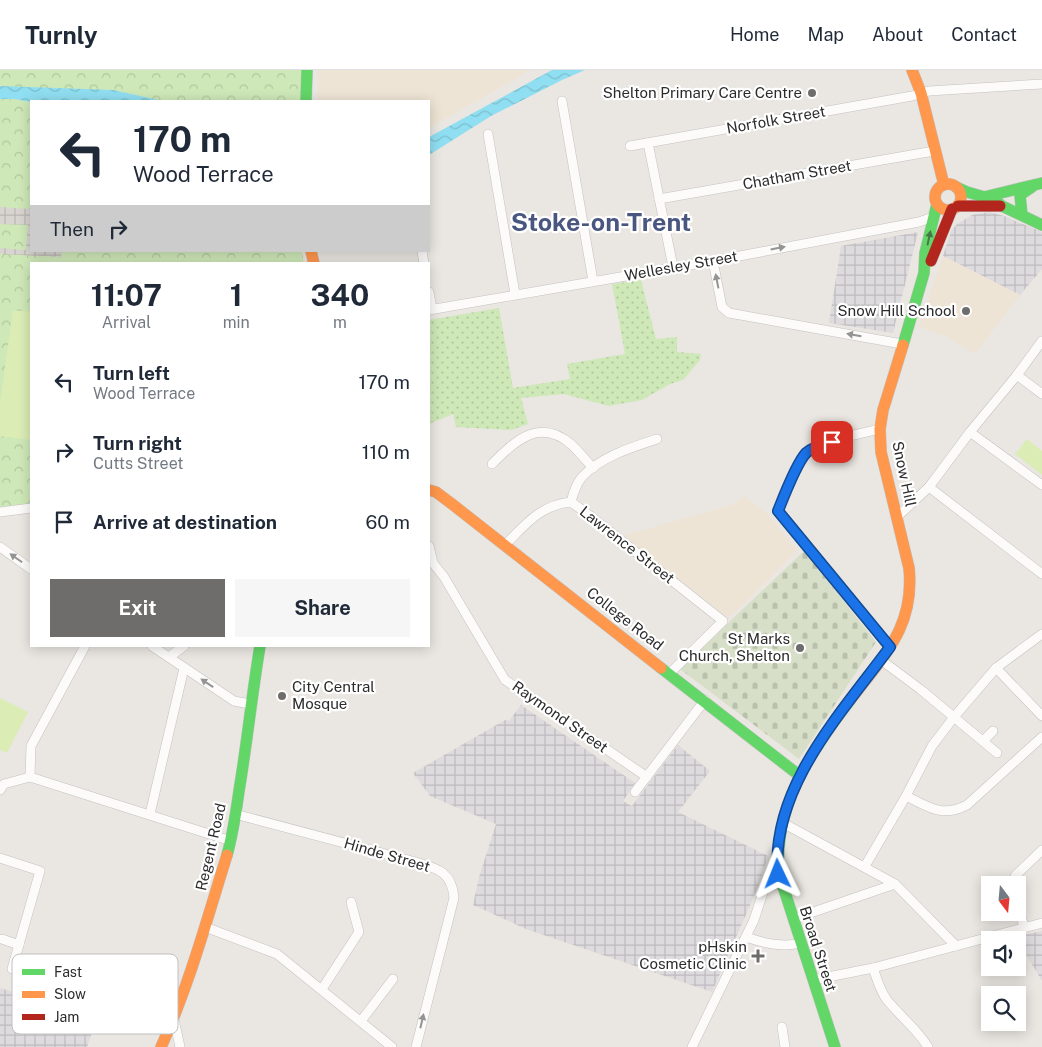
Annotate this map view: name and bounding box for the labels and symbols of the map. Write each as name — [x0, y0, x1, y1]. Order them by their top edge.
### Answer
place label: Shelton Primary Care Centre — [603, 84, 802, 101]
marker: Shelton Primary Care Centre — [806, 87, 818, 99]
street label: Norfolk Street — [725, 102, 827, 137]
street label: Chatham Street — [741, 157, 853, 192]
district label: Stoke-on-Trent — [511, 207, 691, 237]
one-way arrow — [925, 230, 933, 245]
one-way arrow — [771, 244, 787, 252]
street label: Wellesley Street — [623, 247, 739, 284]
one-way arrow — [713, 273, 721, 289]
place label: Snow Hill School — [838, 302, 956, 319]
marker: Snow Hill School — [960, 305, 972, 317]
one-way arrow — [845, 331, 861, 339]
pin — [811, 421, 853, 463]
street label: Snow Hill — [889, 440, 920, 508]
street label: Lawrence Street — [577, 502, 678, 587]
one-way arrow — [9, 554, 22, 564]
street label: College Road — [584, 583, 667, 654]
place label: St Marks Church, Shelton — [679, 630, 790, 664]
marker: St Marks Church, Shelton — [794, 642, 806, 654]
street label: Raymond Street — [509, 677, 611, 756]
one-way arrow — [200, 678, 214, 688]
place label: City Central Mosque — [292, 678, 375, 712]
marker: City Central Mosque — [276, 690, 288, 702]
street label: Regent Road — [192, 801, 229, 892]
street label: Hinde Street — [342, 834, 432, 875]
position arrow — [751, 847, 803, 899]
north arrow — [981, 876, 1026, 921]
street label: Broad Street — [797, 904, 840, 994]
place label: pHskin Cosmetic Clinic — [639, 938, 747, 972]
marker: pHskin Cosmetic Clinic — [751, 949, 765, 963]
legend — [12, 954, 178, 1034]
text: Fast — [54, 964, 82, 980]
text: Slow — [54, 986, 86, 1002]
text: Jam — [54, 1009, 79, 1025]
one-way arrow — [418, 1013, 426, 1028]

